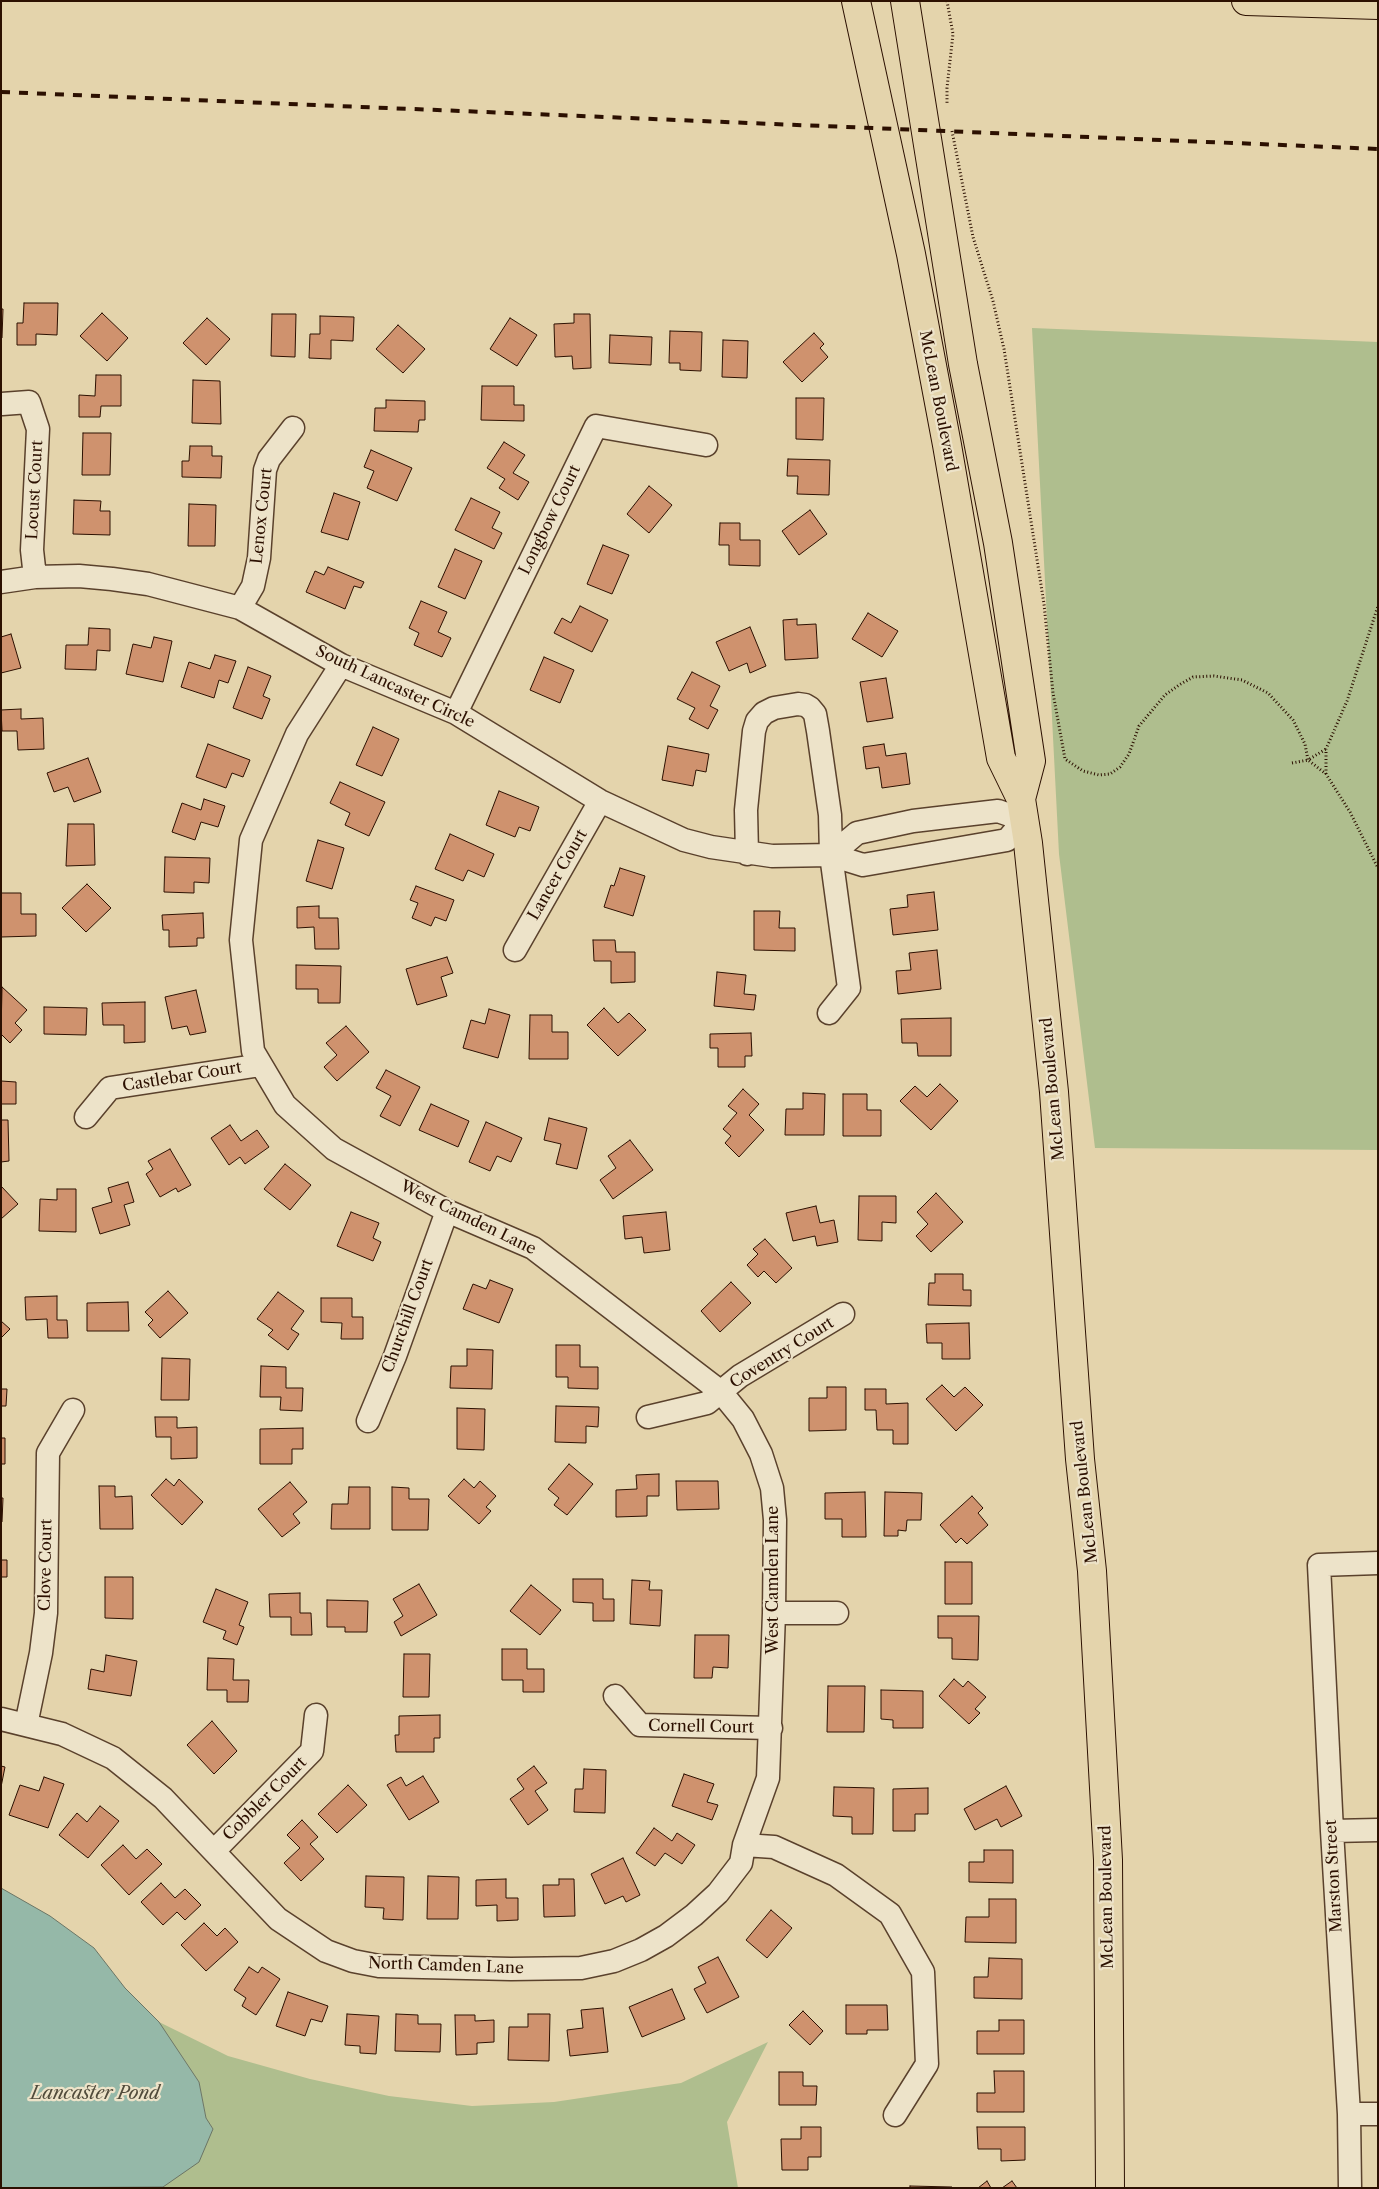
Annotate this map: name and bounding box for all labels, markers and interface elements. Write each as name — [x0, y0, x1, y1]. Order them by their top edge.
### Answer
street label: McLean Boulevard — [915, 329, 961, 473]
street label: Locust Court — [23, 440, 47, 540]
street label: Longbow Court — [515, 462, 585, 578]
street label: Lenox Court — [247, 467, 277, 565]
street label: South Lancaster Circle — [312, 642, 478, 732]
street label: Lancer Court — [524, 826, 592, 924]
street label: McLean Boulevard — [1037, 1017, 1069, 1161]
street label: Castlebar Court — [121, 1058, 243, 1096]
street label: West Camden Lane — [397, 1177, 539, 1259]
street label: Churchill Court — [378, 1256, 438, 1376]
street label: Coventry Court — [727, 1313, 837, 1393]
street label: McLean Boulevard — [1068, 1420, 1102, 1564]
street label: West Camden Lane — [763, 1506, 783, 1654]
street label: Clove Court — [36, 1519, 56, 1611]
street label: Cornell Court — [648, 1716, 754, 1738]
street label: Cobbler Court — [219, 1753, 311, 1845]
street label: Marston Street — [1321, 1819, 1347, 1933]
street label: McLean Boulevard — [1096, 1825, 1118, 1969]
street label: North Camden Lane — [368, 1954, 524, 1978]
water label: Lancaster Pond — [30, 2083, 160, 2105]

